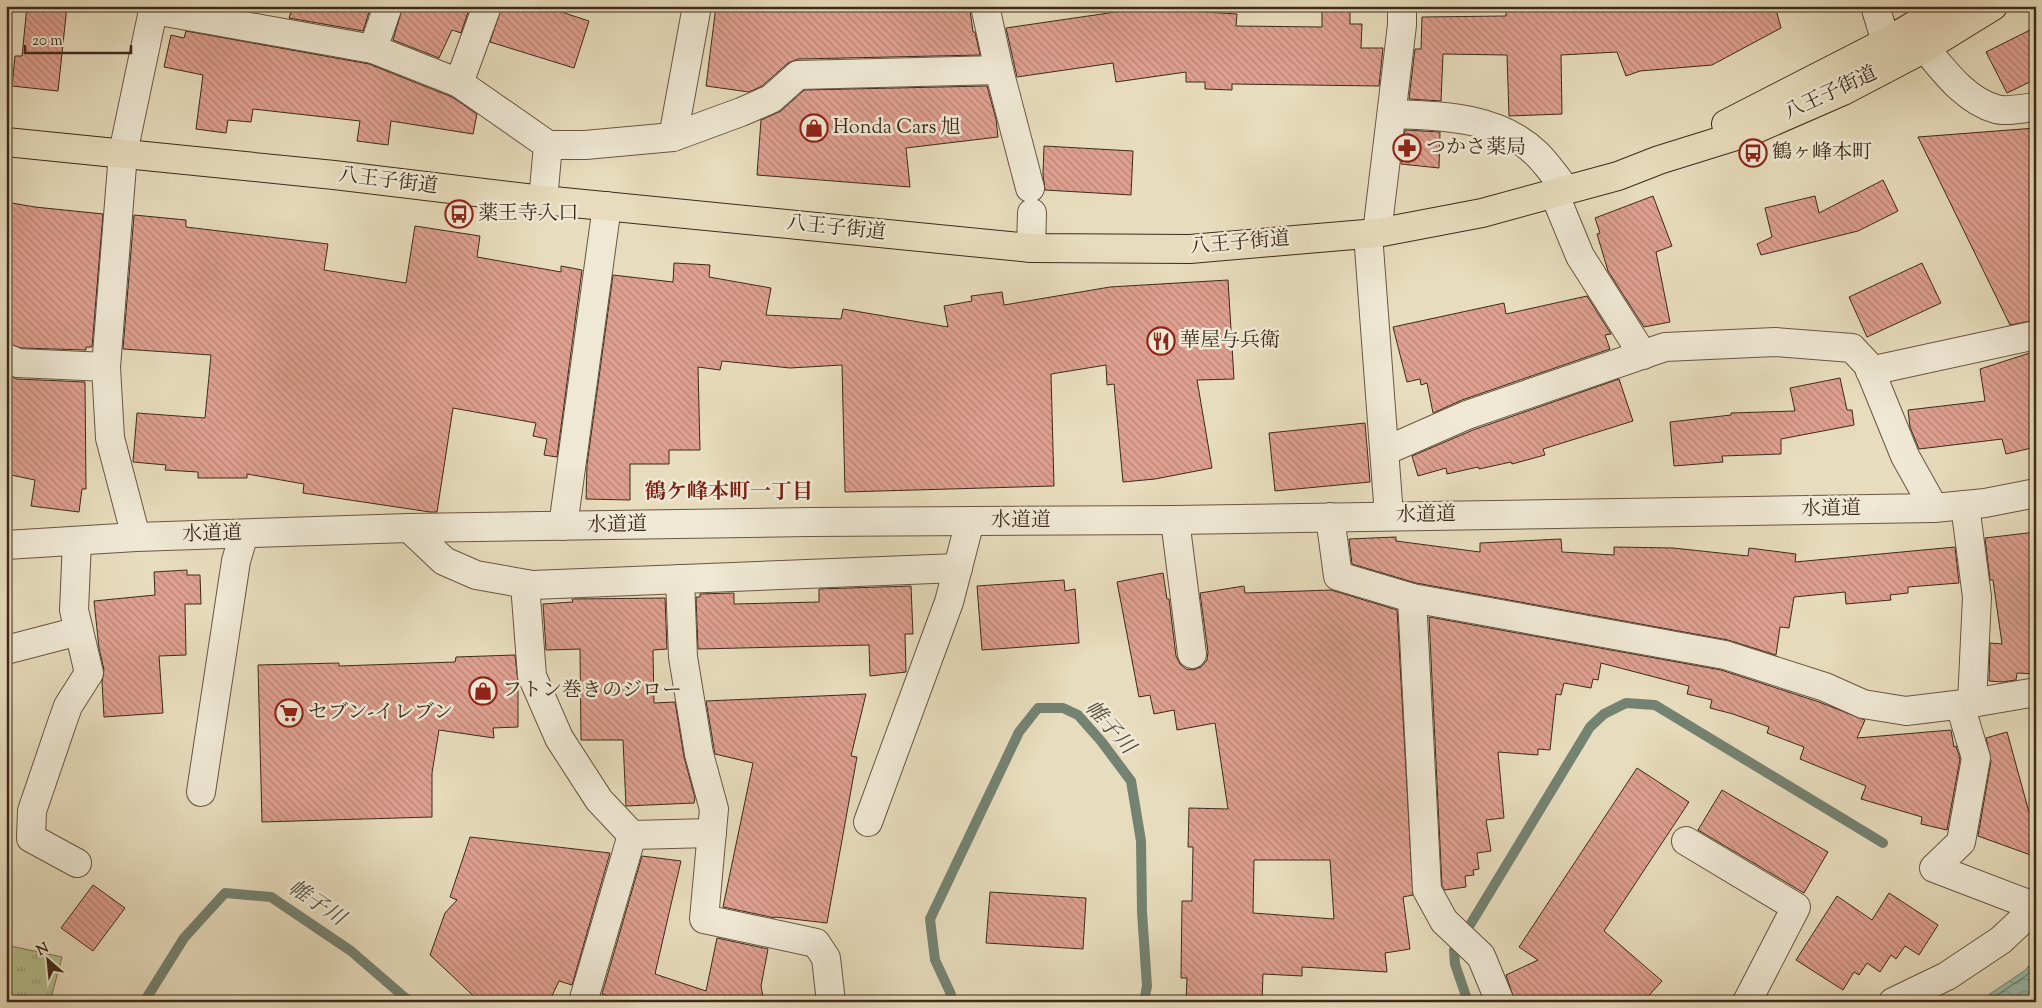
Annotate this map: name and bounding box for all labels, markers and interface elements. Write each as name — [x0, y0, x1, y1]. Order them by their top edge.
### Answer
scale bar — [25, 22, 131, 54]
text: 20 m — [32, 31, 63, 52]
street label: 八王子街道 — [1780, 60, 1882, 128]
shop icon: Honda Cars 旭 — [799, 113, 829, 143]
place label: Honda Cars 旭 — [833, 114, 961, 143]
pharmacy icon: つかさ薬局 — [1392, 133, 1422, 163]
place label: つかさ薬局 — [1426, 134, 1526, 163]
bus stop icon: 鶴ヶ峰本町 — [1738, 138, 1768, 168]
place label: 鶴ヶ峰本町 — [1772, 139, 1872, 168]
street label: 八王子街道 — [337, 162, 439, 202]
bus stop icon: 薬王寺入口 — [444, 199, 474, 229]
place label: 薬王寺入口 — [478, 200, 578, 229]
street label: 八王子街道 — [785, 209, 887, 249]
street label: 八王子街道 — [1189, 225, 1291, 263]
restaurant icon: 華屋与兵衛 — [1146, 326, 1176, 356]
place label: 華屋与兵衛 — [1180, 327, 1280, 356]
district label: 鶴ケ峰本町一丁目 — [645, 478, 813, 508]
street label: 水道道 — [1801, 495, 1861, 525]
street label: 水道道 — [1396, 501, 1456, 531]
street label: 水道道 — [991, 507, 1051, 536]
street label: 水道道 — [587, 511, 647, 541]
street label: 水道道 — [182, 519, 242, 551]
shop icon: フトン巻きのジロー — [468, 676, 498, 706]
place label: フトン巻きのジロー — [502, 677, 682, 706]
water label: 帷子川 — [1077, 695, 1143, 763]
supermarket icon: セブン-イレブン — [274, 698, 304, 728]
place label: セブン-イレブン — [308, 699, 453, 728]
water label: 帷子川 — [281, 874, 352, 935]
north arrow — [22, 936, 72, 986]
text: N — [33, 939, 53, 962]

